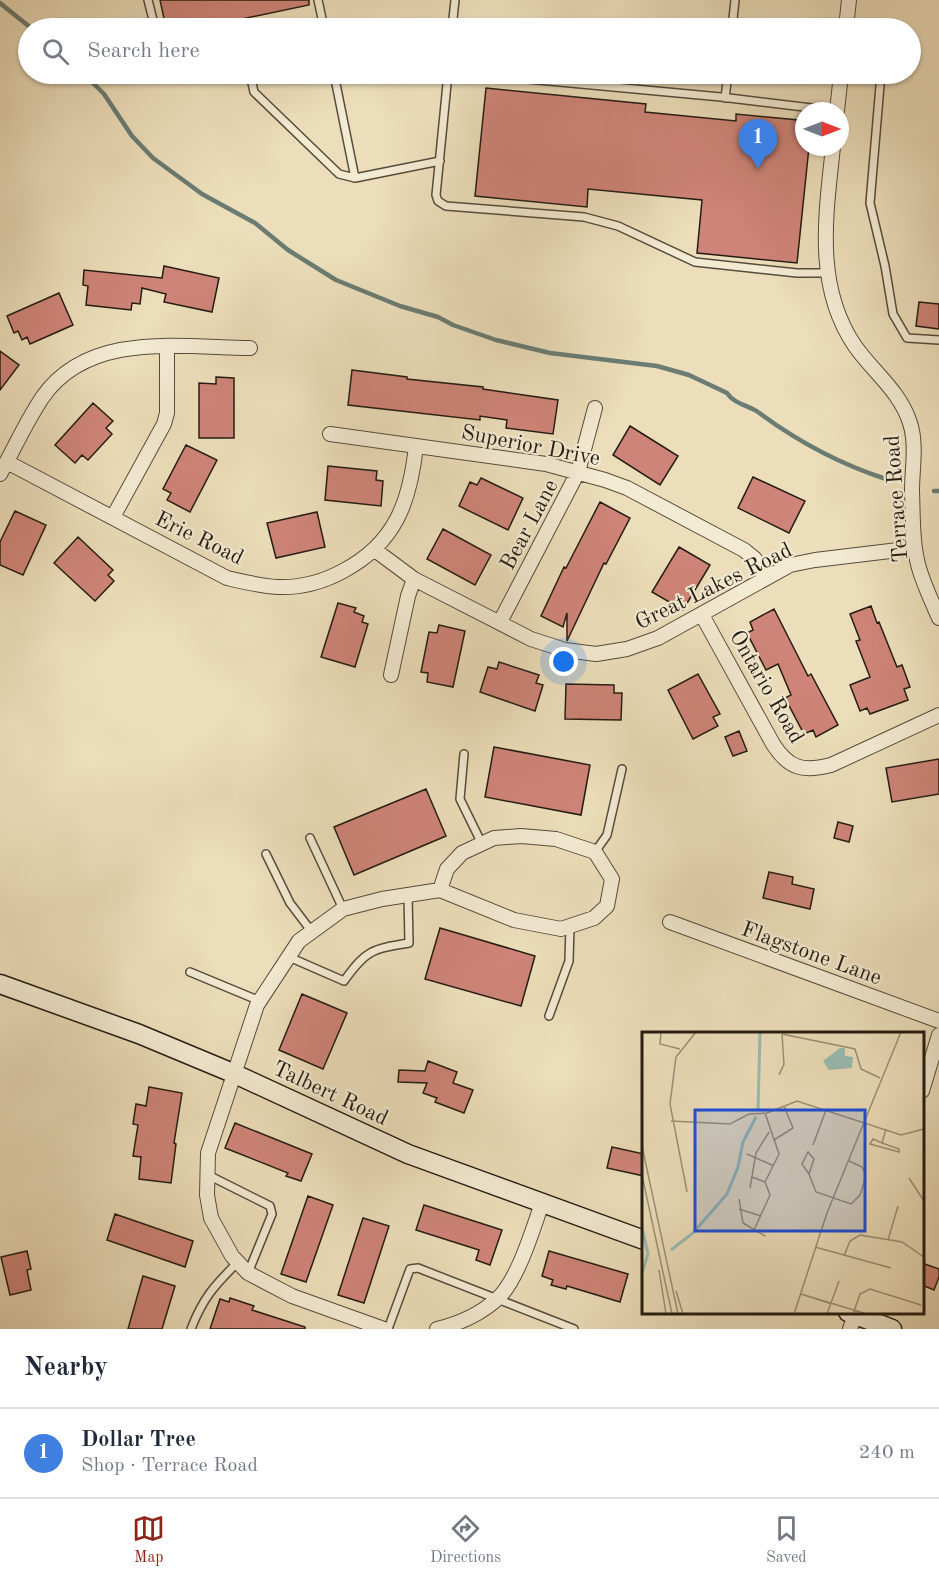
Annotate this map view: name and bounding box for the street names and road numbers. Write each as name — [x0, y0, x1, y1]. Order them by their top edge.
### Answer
street label: Superior Drive — [459, 422, 602, 470]
street label: Terrace Road — [882, 434, 912, 564]
street label: Bear Lane — [497, 476, 563, 574]
street label: Erie Road — [151, 508, 247, 570]
street label: Great Lakes Road — [632, 539, 796, 634]
street label: Ontario Road — [725, 627, 808, 747]
street label: Flagstone Lane — [738, 918, 884, 989]
street label: Talbert Road — [269, 1058, 391, 1130]

